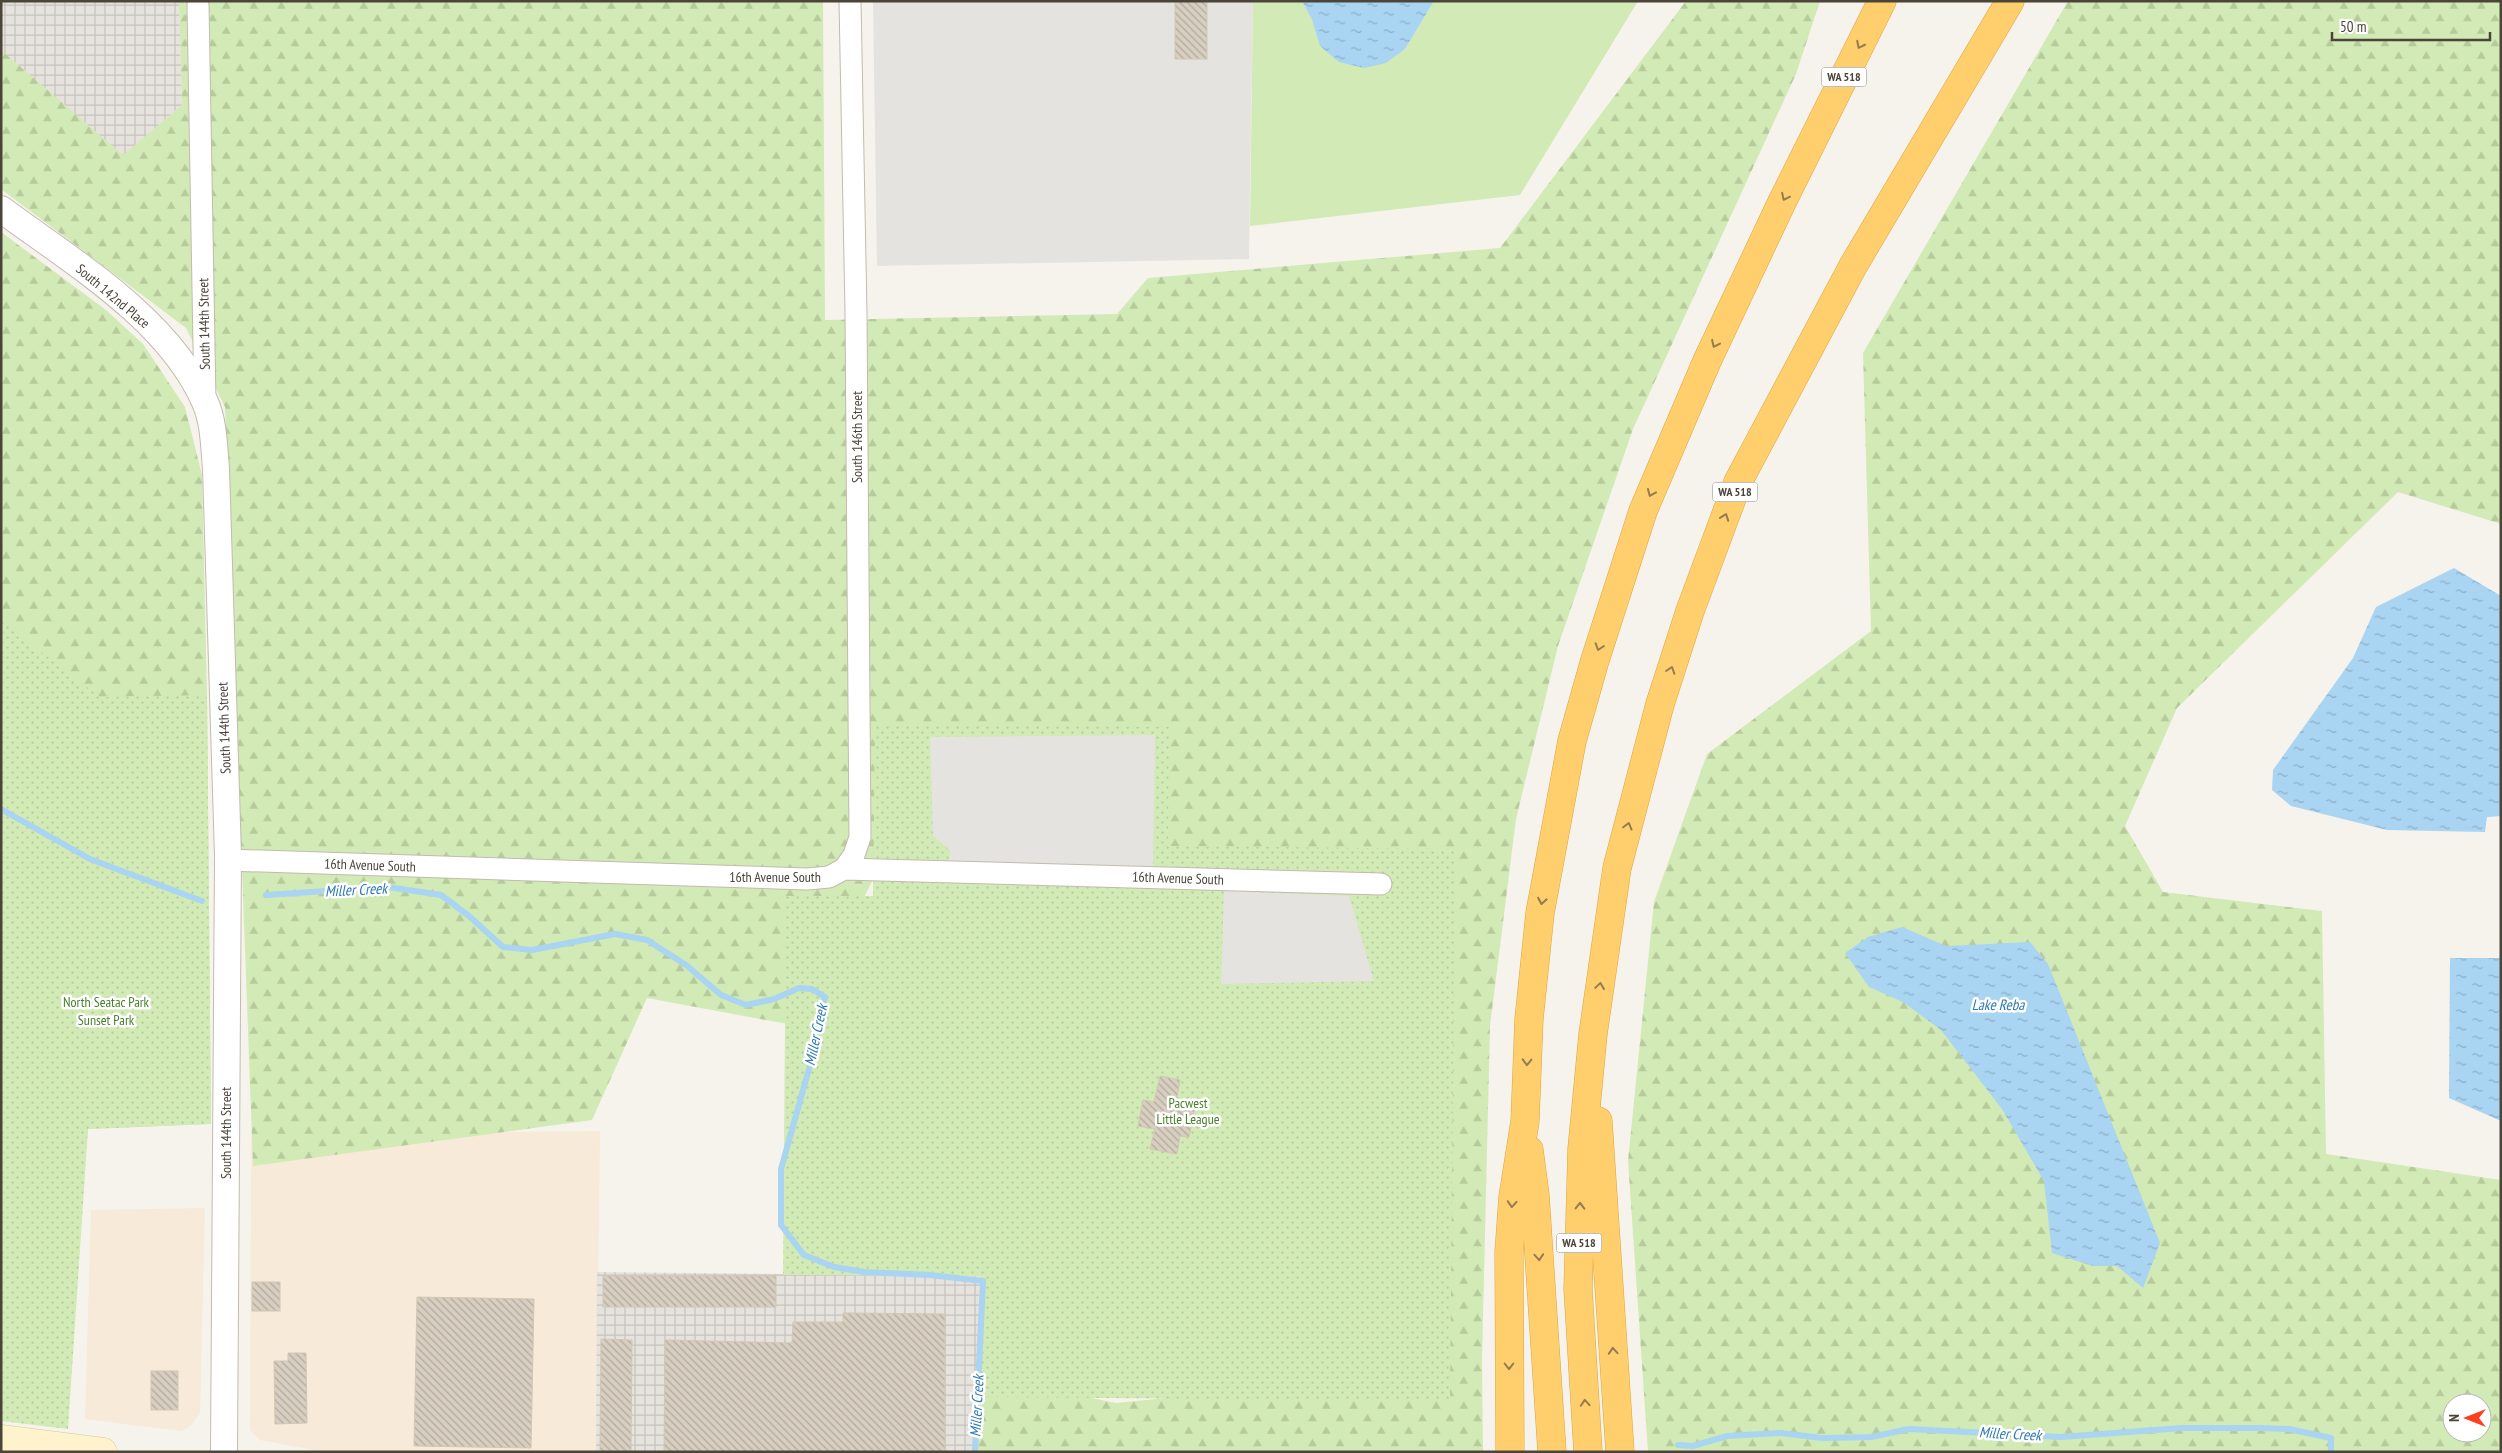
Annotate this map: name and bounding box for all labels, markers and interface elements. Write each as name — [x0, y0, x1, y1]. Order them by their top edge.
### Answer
scale bar — [2332, 10, 2490, 42]
text: 50 m — [2340, 17, 2366, 36]
one-way arrow — [1856, 40, 1867, 49]
road number: WA 518 — [1822, 68, 1866, 86]
one-way arrow — [1781, 192, 1791, 201]
street label: South 142nd Place — [72, 260, 154, 332]
street label: South 144th Street — [194, 278, 214, 370]
one-way arrow — [1711, 339, 1721, 348]
street label: South 146th Street — [848, 391, 866, 483]
road number: WA 518 — [1712, 482, 1758, 502]
one-way arrow — [1646, 488, 1657, 497]
one-way arrow — [1719, 513, 1729, 521]
one-way arrow — [1595, 643, 1605, 651]
one-way arrow — [1665, 666, 1675, 674]
street label: South 144th Street — [213, 682, 235, 774]
one-way arrow — [1622, 823, 1632, 831]
street label: 16th Avenue South — [324, 854, 416, 876]
street label: 16th Avenue South — [1132, 867, 1224, 889]
street label: 16th Avenue South — [729, 868, 821, 886]
water label: Miller Creek — [324, 878, 390, 901]
one-way arrow — [1537, 896, 1547, 905]
one-way arrow — [1594, 982, 1605, 990]
park label: North Seatac Park — [63, 993, 150, 1011]
water label: Lake Reba — [1972, 995, 2025, 1014]
water label: Miller Creek — [800, 1000, 832, 1067]
park label: Sunset Park — [78, 1011, 135, 1029]
one-way arrow — [1522, 1059, 1533, 1067]
street label: South 144th Street — [217, 1087, 235, 1179]
park label: Pacwest Little League — [1156, 1094, 1220, 1128]
one-way arrow — [1507, 1200, 1518, 1208]
one-way arrow — [1575, 1202, 1585, 1210]
road number: WA 518 — [1556, 1234, 1602, 1252]
one-way arrow — [1533, 1253, 1544, 1261]
one-way arrow — [1607, 1346, 1618, 1354]
one-way arrow — [1504, 1362, 1514, 1370]
water label: Miller Creek — [965, 1372, 988, 1438]
north arrow — [2442, 1393, 2492, 1443]
one-way arrow — [1580, 1399, 1591, 1407]
text: N — [2445, 1414, 2463, 1422]
water label: Miller Creek — [1978, 1422, 2044, 1445]

